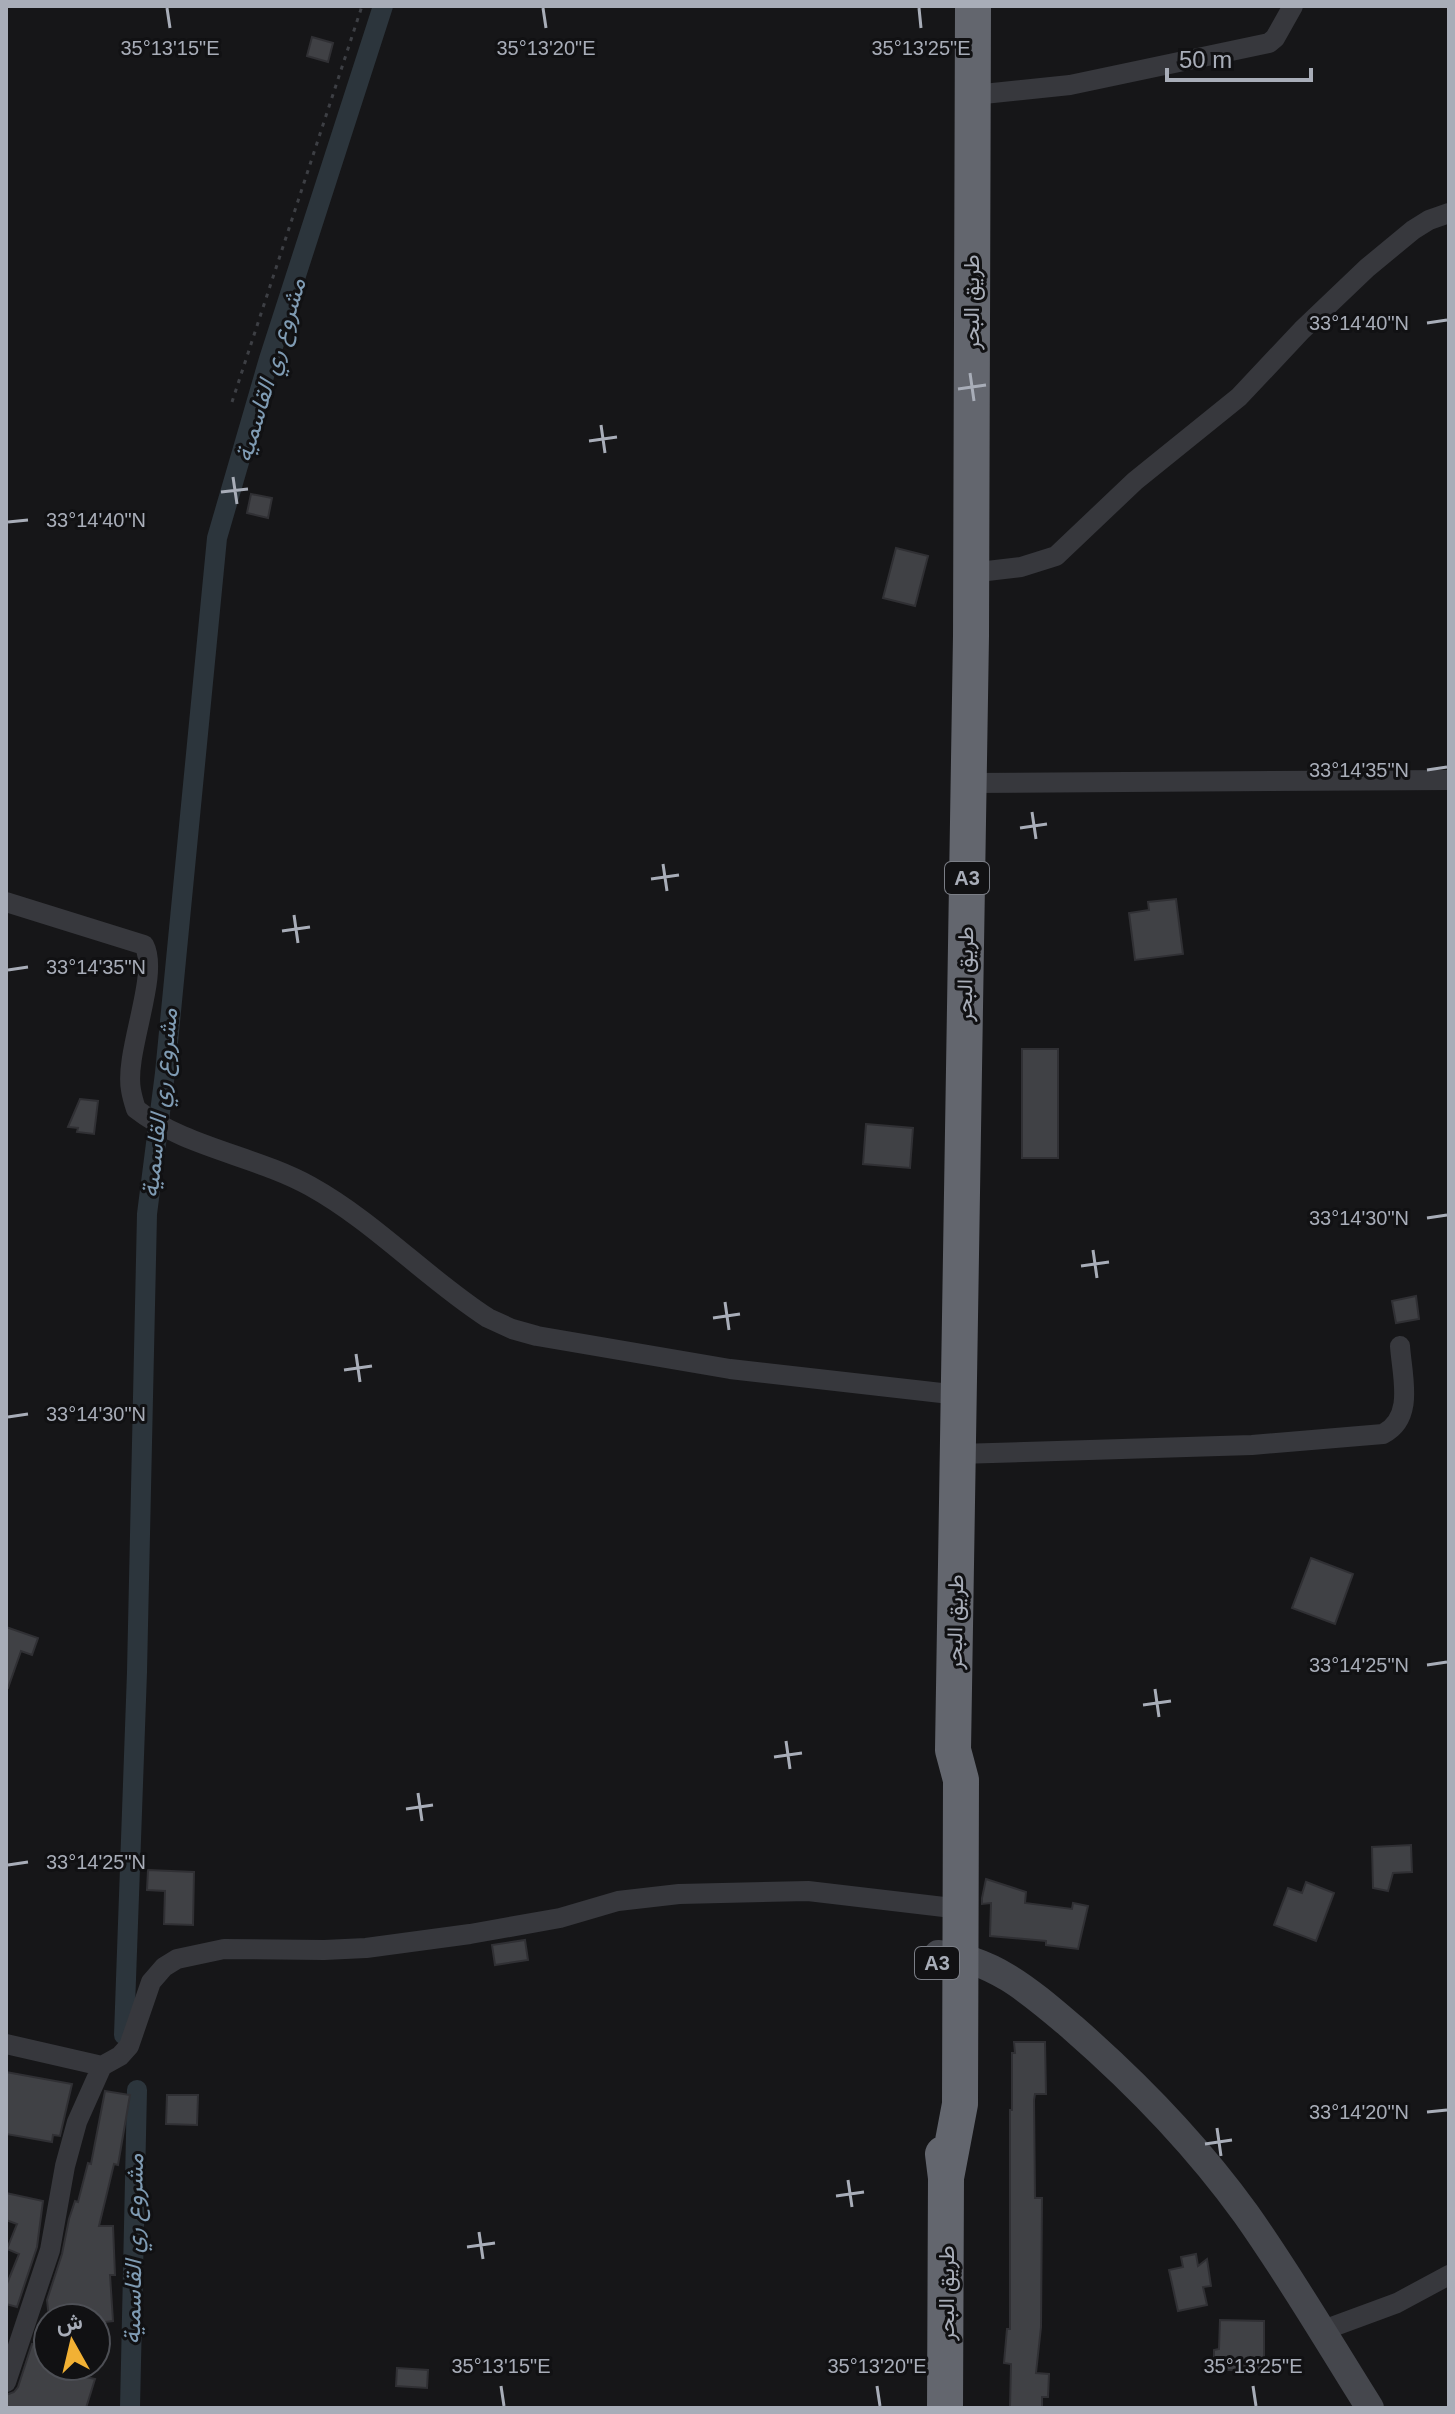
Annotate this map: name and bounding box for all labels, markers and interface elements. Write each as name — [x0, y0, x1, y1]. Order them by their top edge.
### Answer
scale bar — [1167, 32, 1311, 82]
text: 35°13'15"E — [121, 37, 220, 59]
text: 35°13'20"E — [497, 37, 596, 59]
text: 35°13'25"E — [872, 37, 971, 59]
text: 50 m — [1179, 46, 1232, 73]
street label: طريق البحر — [959, 254, 985, 351]
water label: مشروع ري القاسمية — [229, 275, 317, 467]
text: 33°14'40"N — [1309, 312, 1409, 334]
text: 33°14'40"N — [46, 509, 146, 531]
text: 33°14'35"N — [1309, 759, 1409, 781]
road number: A3 — [945, 862, 989, 894]
street label: طريق البحر — [952, 926, 979, 1023]
text: 33°14'35"N — [46, 956, 146, 978]
water label: مشروع ري القاسمية — [136, 1007, 188, 1200]
text: 33°14'30"N — [1309, 1207, 1409, 1229]
text: 33°14'30"N — [46, 1403, 146, 1425]
street label: طريق البحر — [942, 1574, 969, 1671]
text: 33°14'25"N — [1309, 1654, 1409, 1676]
text: 33°14'25"N — [46, 1851, 146, 1873]
road number: A3 — [915, 1947, 959, 1979]
text: 33°14'20"N — [1309, 2101, 1409, 2123]
water label: مشروع ري القاسمية — [118, 2153, 154, 2345]
street label: طريق البحر — [934, 2245, 960, 2342]
north arrow — [32, 2302, 112, 2382]
text: ش — [54, 2308, 84, 2338]
text: 35°13'15"E — [452, 2355, 551, 2377]
text: 35°13'20"E — [828, 2355, 927, 2377]
text: 35°13'25"E — [1204, 2355, 1303, 2377]

